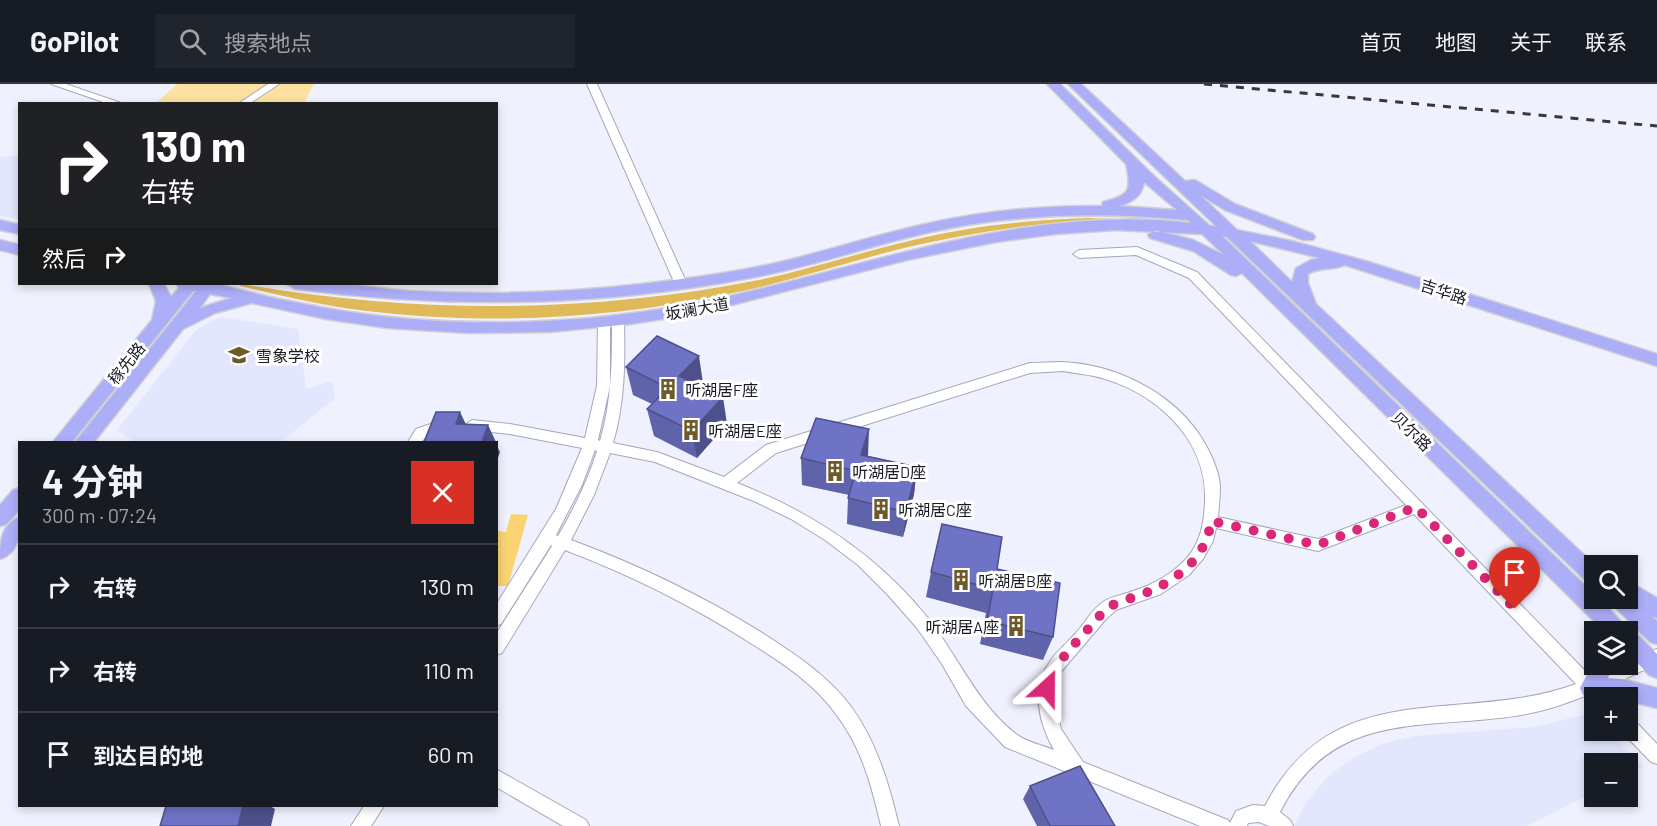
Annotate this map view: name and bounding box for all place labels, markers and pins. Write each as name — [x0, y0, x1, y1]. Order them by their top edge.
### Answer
school or university icon: 雪象学校 — [227, 343, 251, 367]
place label: 雪象学校 — [256, 346, 320, 365]
building icon: 听湖居F座 — [656, 377, 680, 401]
place label: 听湖居F座 — [685, 380, 758, 399]
building icon: 听湖居E座 — [679, 418, 703, 442]
place label: 听湖居E座 — [708, 421, 782, 440]
building icon: 听湖居D座 — [823, 459, 847, 483]
place label: 听湖居D座 — [852, 462, 926, 481]
building icon: 听湖居C座 — [869, 497, 893, 521]
place label: 听湖居C座 — [898, 500, 972, 519]
pin — [1489, 547, 1540, 609]
building icon: 听湖居B座 — [949, 568, 973, 592]
place label: 听湖居B座 — [978, 571, 1052, 590]
building icon: 听湖居A座 — [1004, 614, 1028, 638]
place label: 听湖居A座 — [925, 617, 999, 636]

